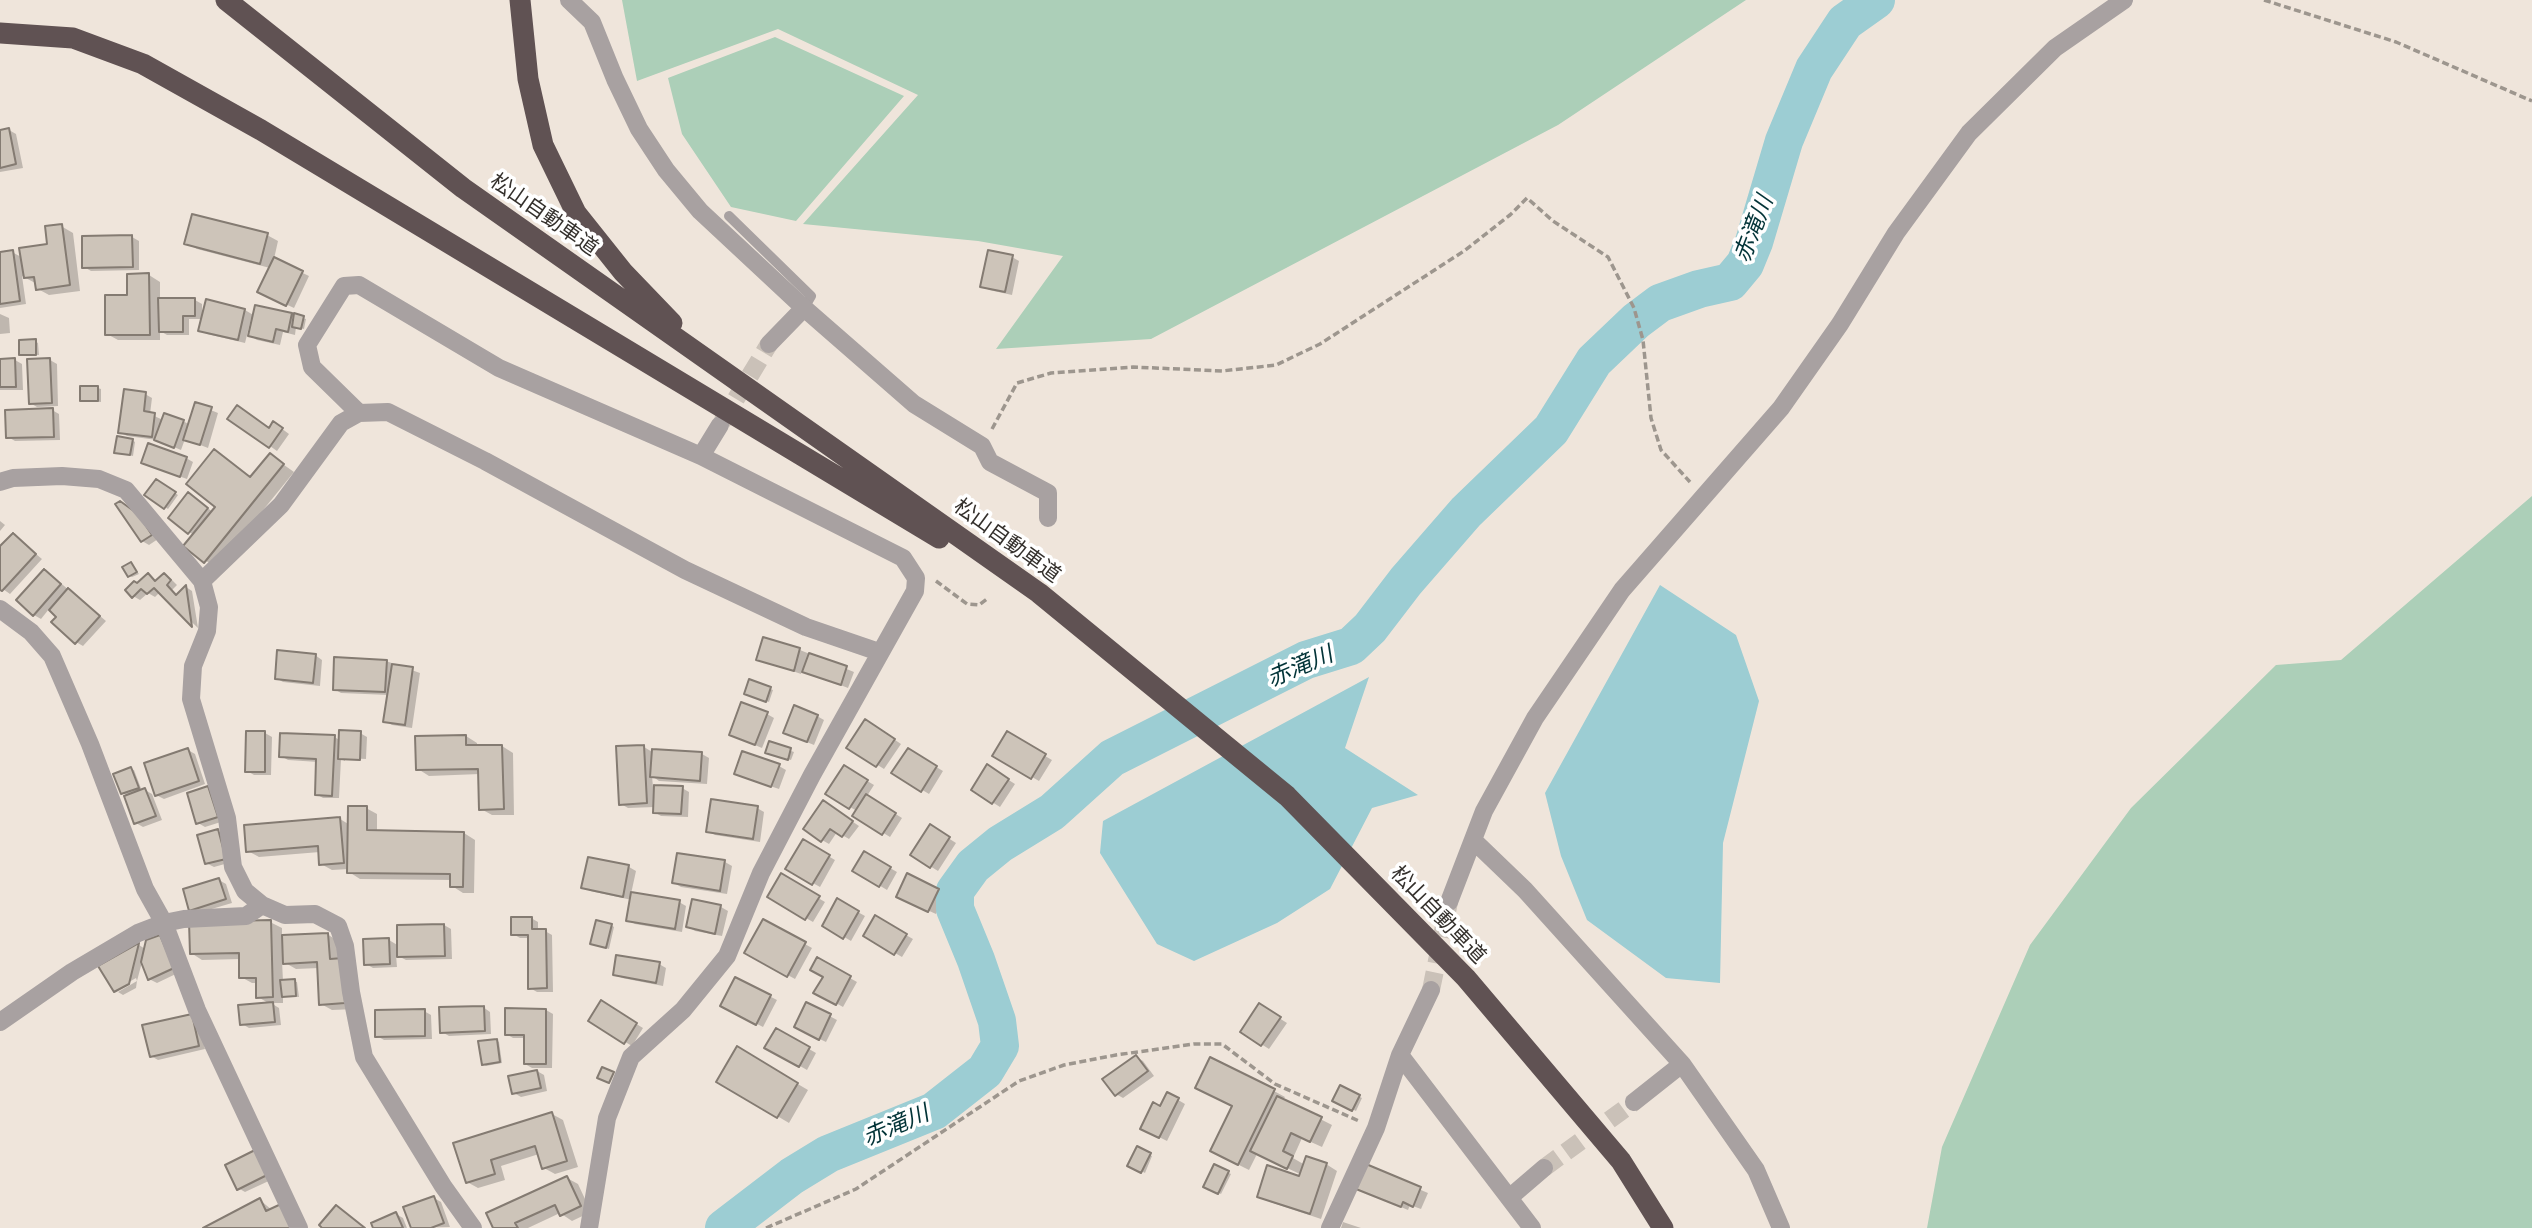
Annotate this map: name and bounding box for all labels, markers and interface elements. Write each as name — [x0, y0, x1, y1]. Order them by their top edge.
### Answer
street label: 松山自動車道 — [485, 169, 603, 261]
water label: 赤滝川 — [1729, 192, 1779, 266]
street label: 松山自動車道 — [949, 494, 1065, 588]
water label: 赤滝川 — [1263, 641, 1337, 693]
street label: 松山自動車道 — [1385, 861, 1491, 969]
water label: 赤滝川 — [859, 1100, 933, 1152]

